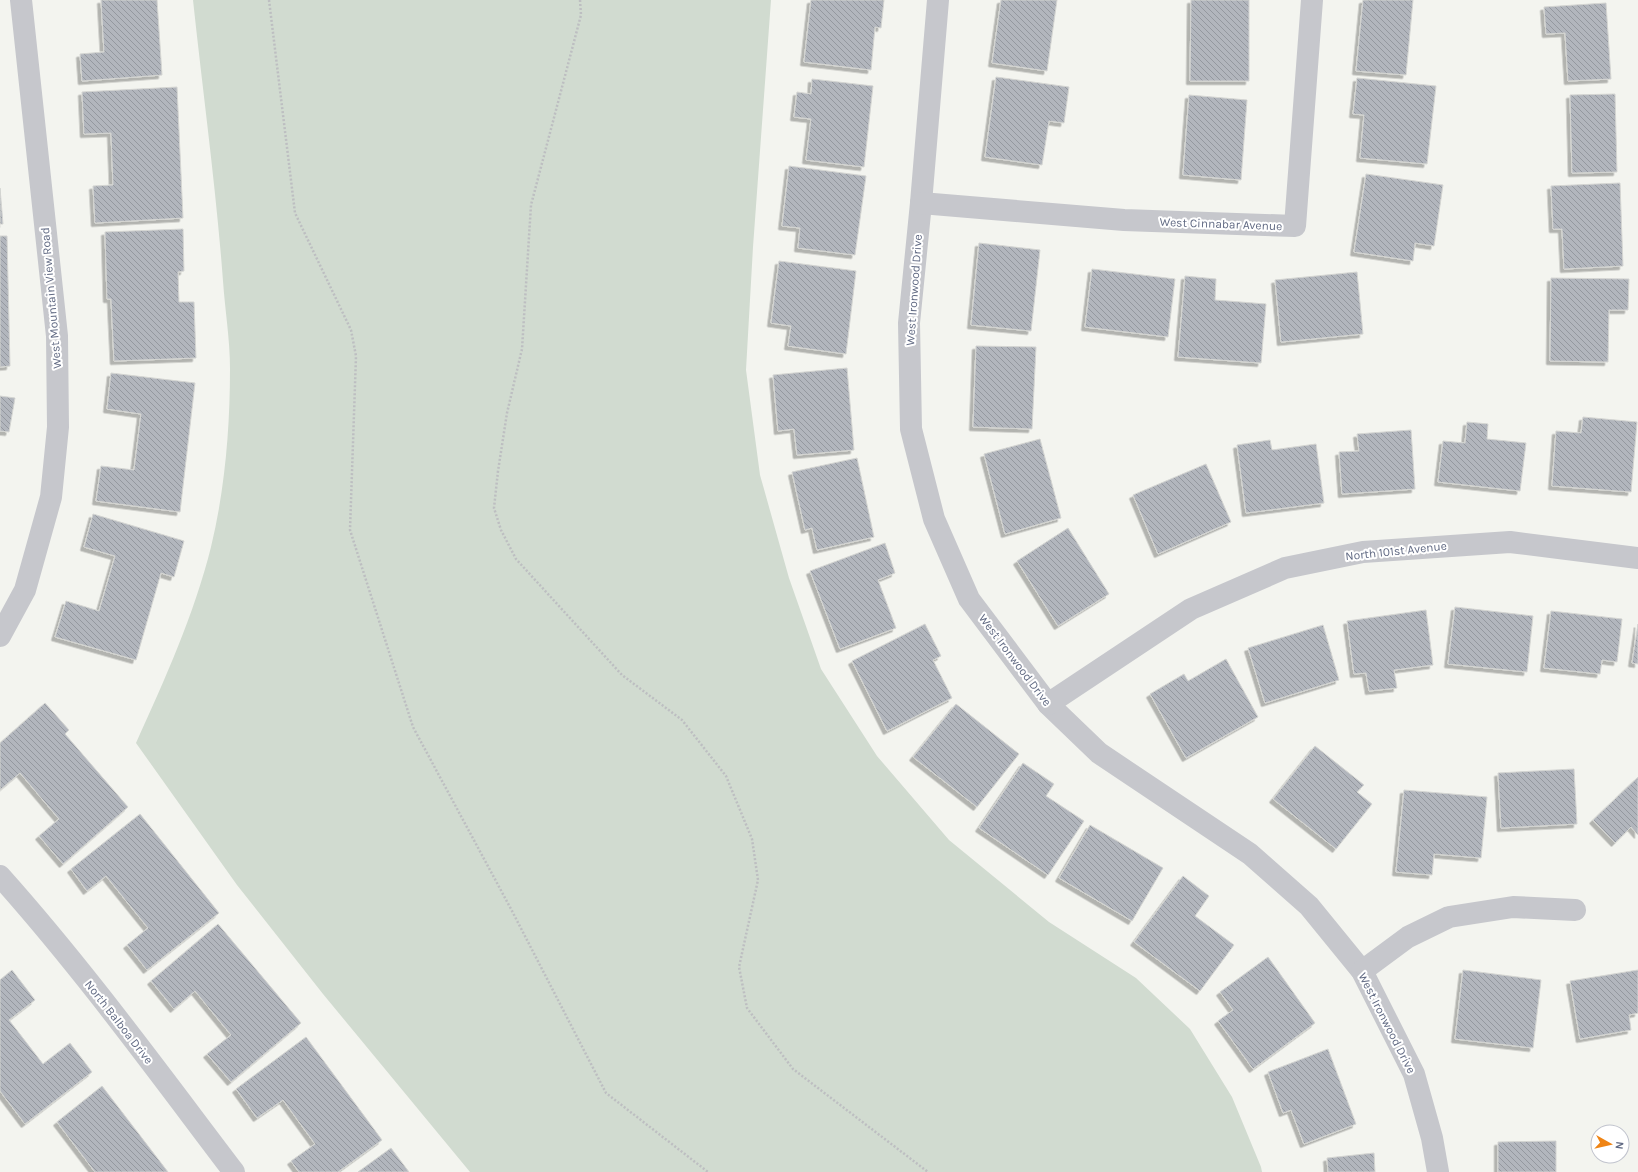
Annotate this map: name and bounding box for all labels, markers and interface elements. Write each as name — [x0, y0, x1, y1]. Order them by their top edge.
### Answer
street label: West Cinnabar Avenue — [1159, 215, 1283, 233]
street label: West Mountain View Road — [38, 227, 64, 369]
street label: West Ironwood Drive — [903, 234, 925, 346]
street label: North 101st Avenue — [1345, 539, 1447, 563]
street label: West Ironwood Drive — [976, 611, 1054, 709]
street label: West Ironwood Drive — [1355, 970, 1419, 1076]
street label: North Balboa Drive — [82, 977, 156, 1067]
north arrow — [1590, 1124, 1630, 1164]
text: N — [1612, 1141, 1626, 1150]

